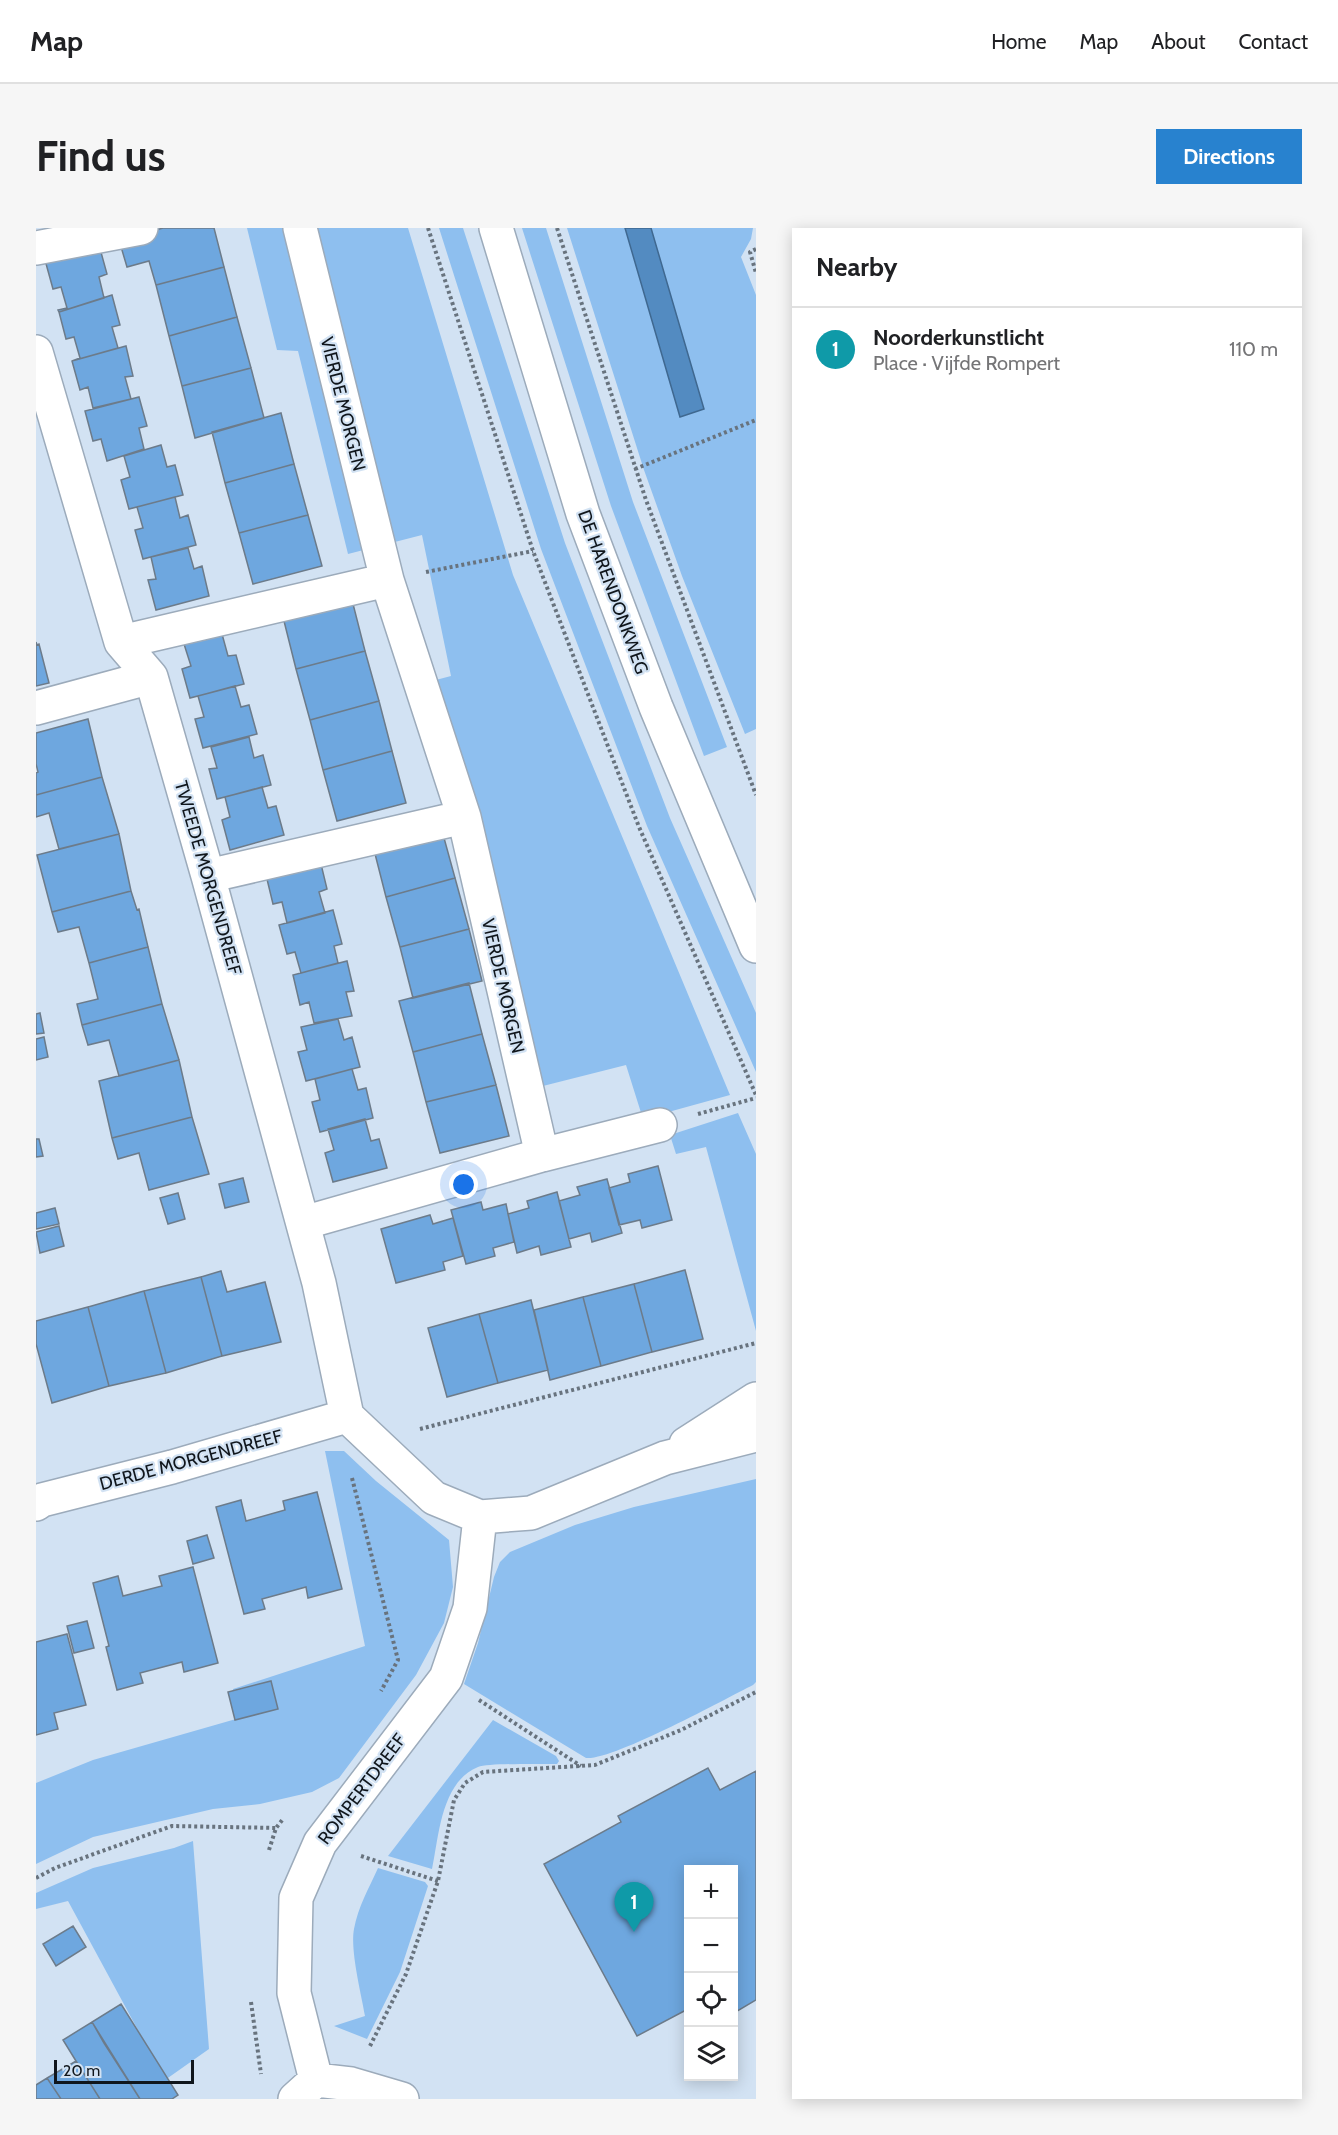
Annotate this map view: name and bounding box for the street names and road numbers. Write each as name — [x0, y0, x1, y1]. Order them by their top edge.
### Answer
street label: VIERDE MORGEN — [316, 335, 370, 473]
street label: DE HARENDONKWEG — [573, 507, 653, 677]
street label: TWEEDE MORGENDREEF — [170, 778, 246, 978]
street label: VIERDE MORGEN — [477, 917, 529, 1055]
street label: DERDE MORGENDREEF — [97, 1425, 285, 1495]
street label: ROMPERTDREEF — [313, 1729, 411, 1849]

